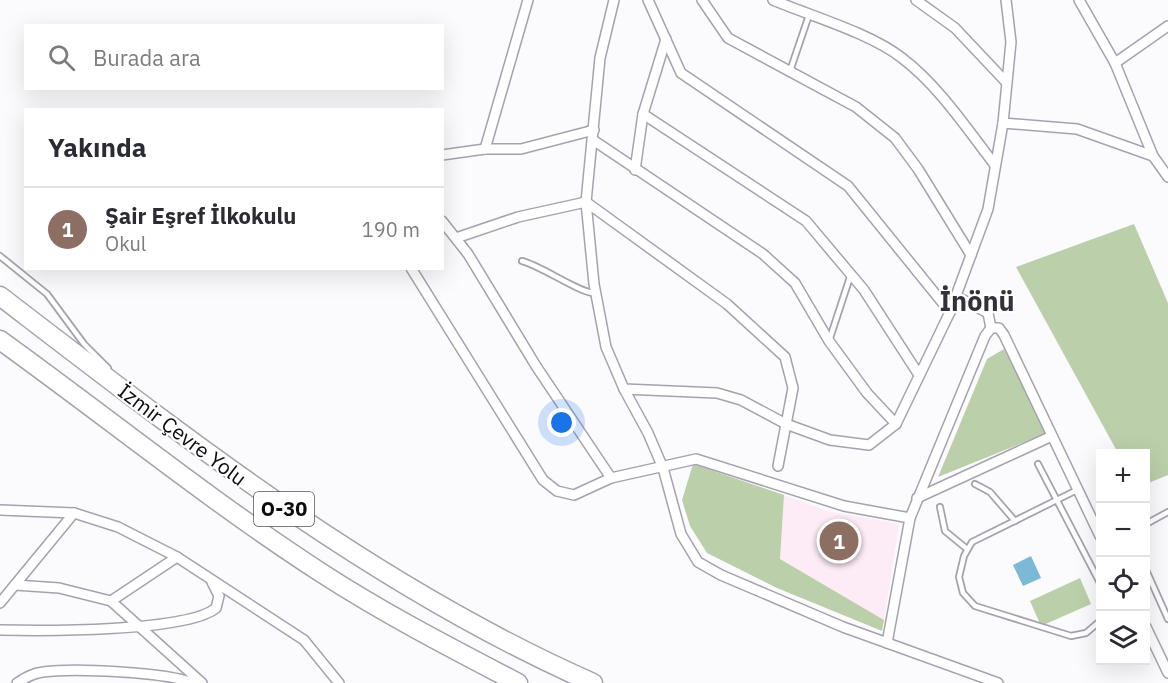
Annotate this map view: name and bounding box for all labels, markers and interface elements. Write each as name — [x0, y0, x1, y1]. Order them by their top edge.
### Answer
search box — [24, 24, 444, 90]
icon: search — [45, 41, 78, 74]
text: Burada ara — [93, 43, 201, 72]
text: Yakında — [48, 130, 147, 164]
text: Şair Eşref İlkokulu — [105, 201, 296, 230]
text: 1 — [62, 216, 74, 243]
text: 190 m — [362, 216, 420, 243]
text: Okul — [105, 230, 146, 257]
district label: İnönü — [939, 283, 1015, 318]
street label: İzmir Çevre Yolu — [113, 377, 253, 492]
your location — [547, 408, 576, 437]
map controls — [1096, 449, 1150, 665]
button: + — [1096, 449, 1150, 503]
road number: O-30 — [254, 492, 314, 526]
button: − — [1096, 503, 1150, 557]
pin: 1 — [820, 518, 858, 564]
button: locate — [1096, 557, 1150, 611]
button: layers — [1096, 611, 1150, 665]

